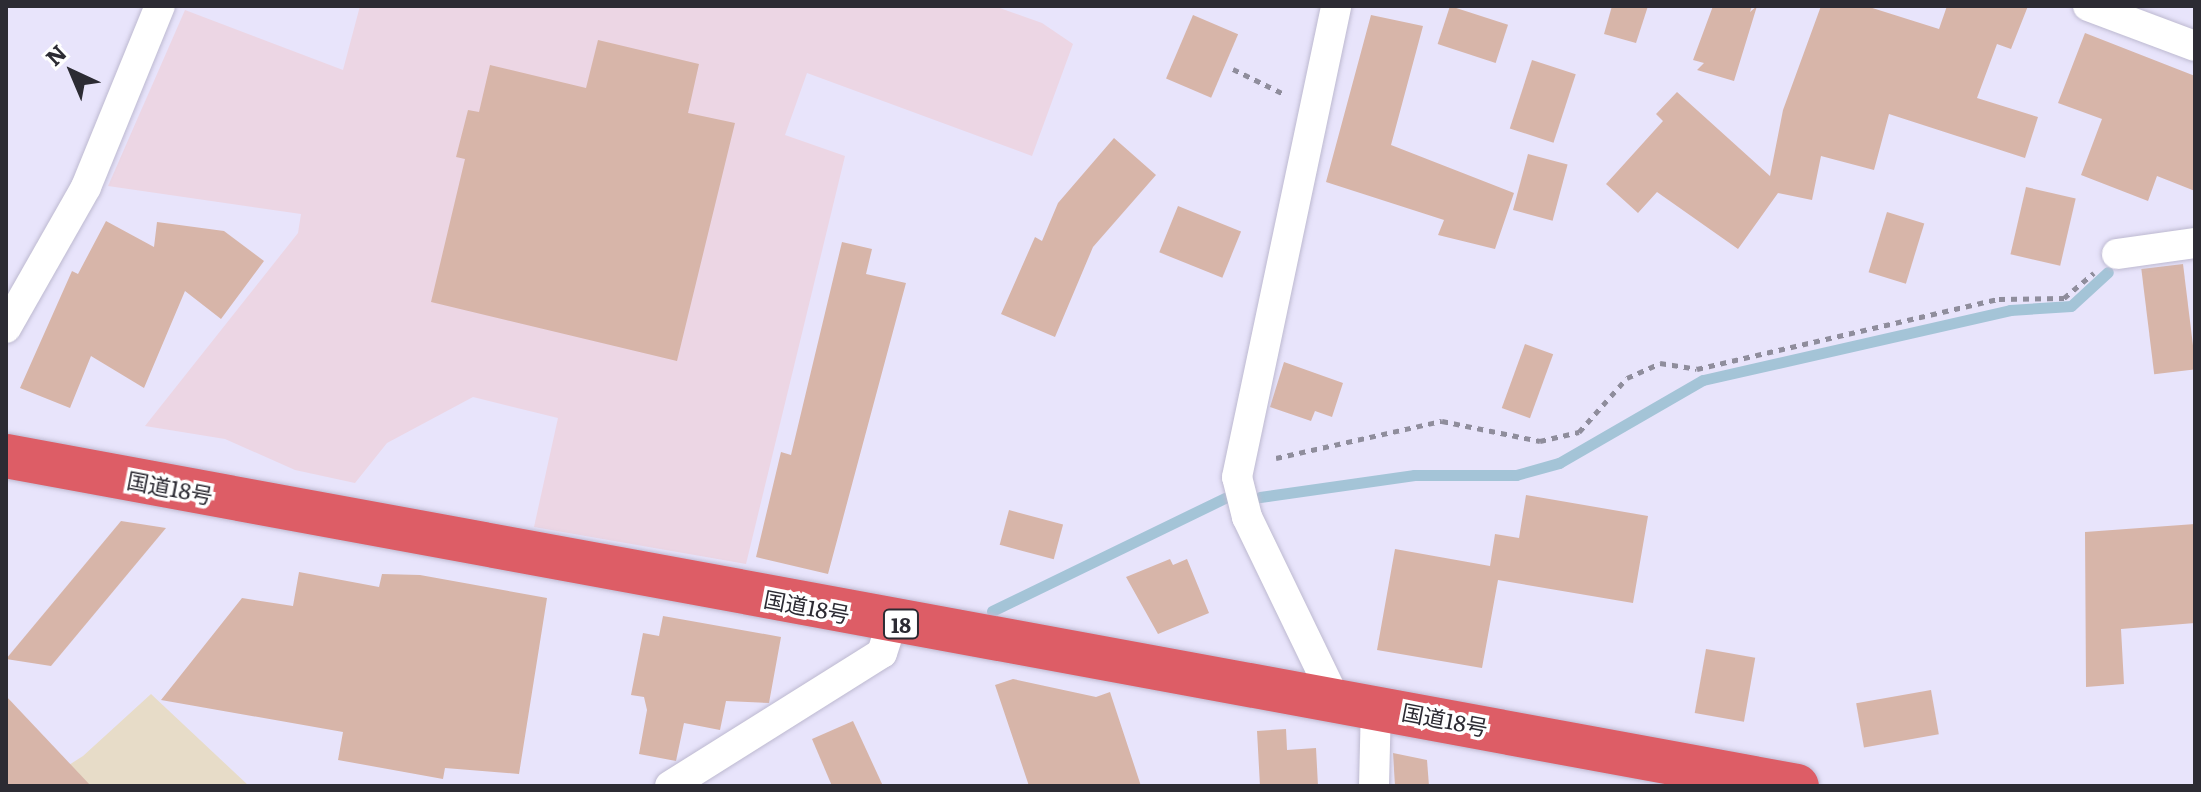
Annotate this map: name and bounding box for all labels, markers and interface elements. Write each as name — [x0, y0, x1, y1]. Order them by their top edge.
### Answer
north arrow — [32, 32, 112, 112]
text: N — [37, 36, 73, 73]
street label: 国道18号 — [125, 466, 215, 508]
street label: 国道18号 — [762, 585, 852, 627]
road number: 18 — [881, 608, 921, 640]
street label: 国道18号 — [1400, 698, 1490, 740]

